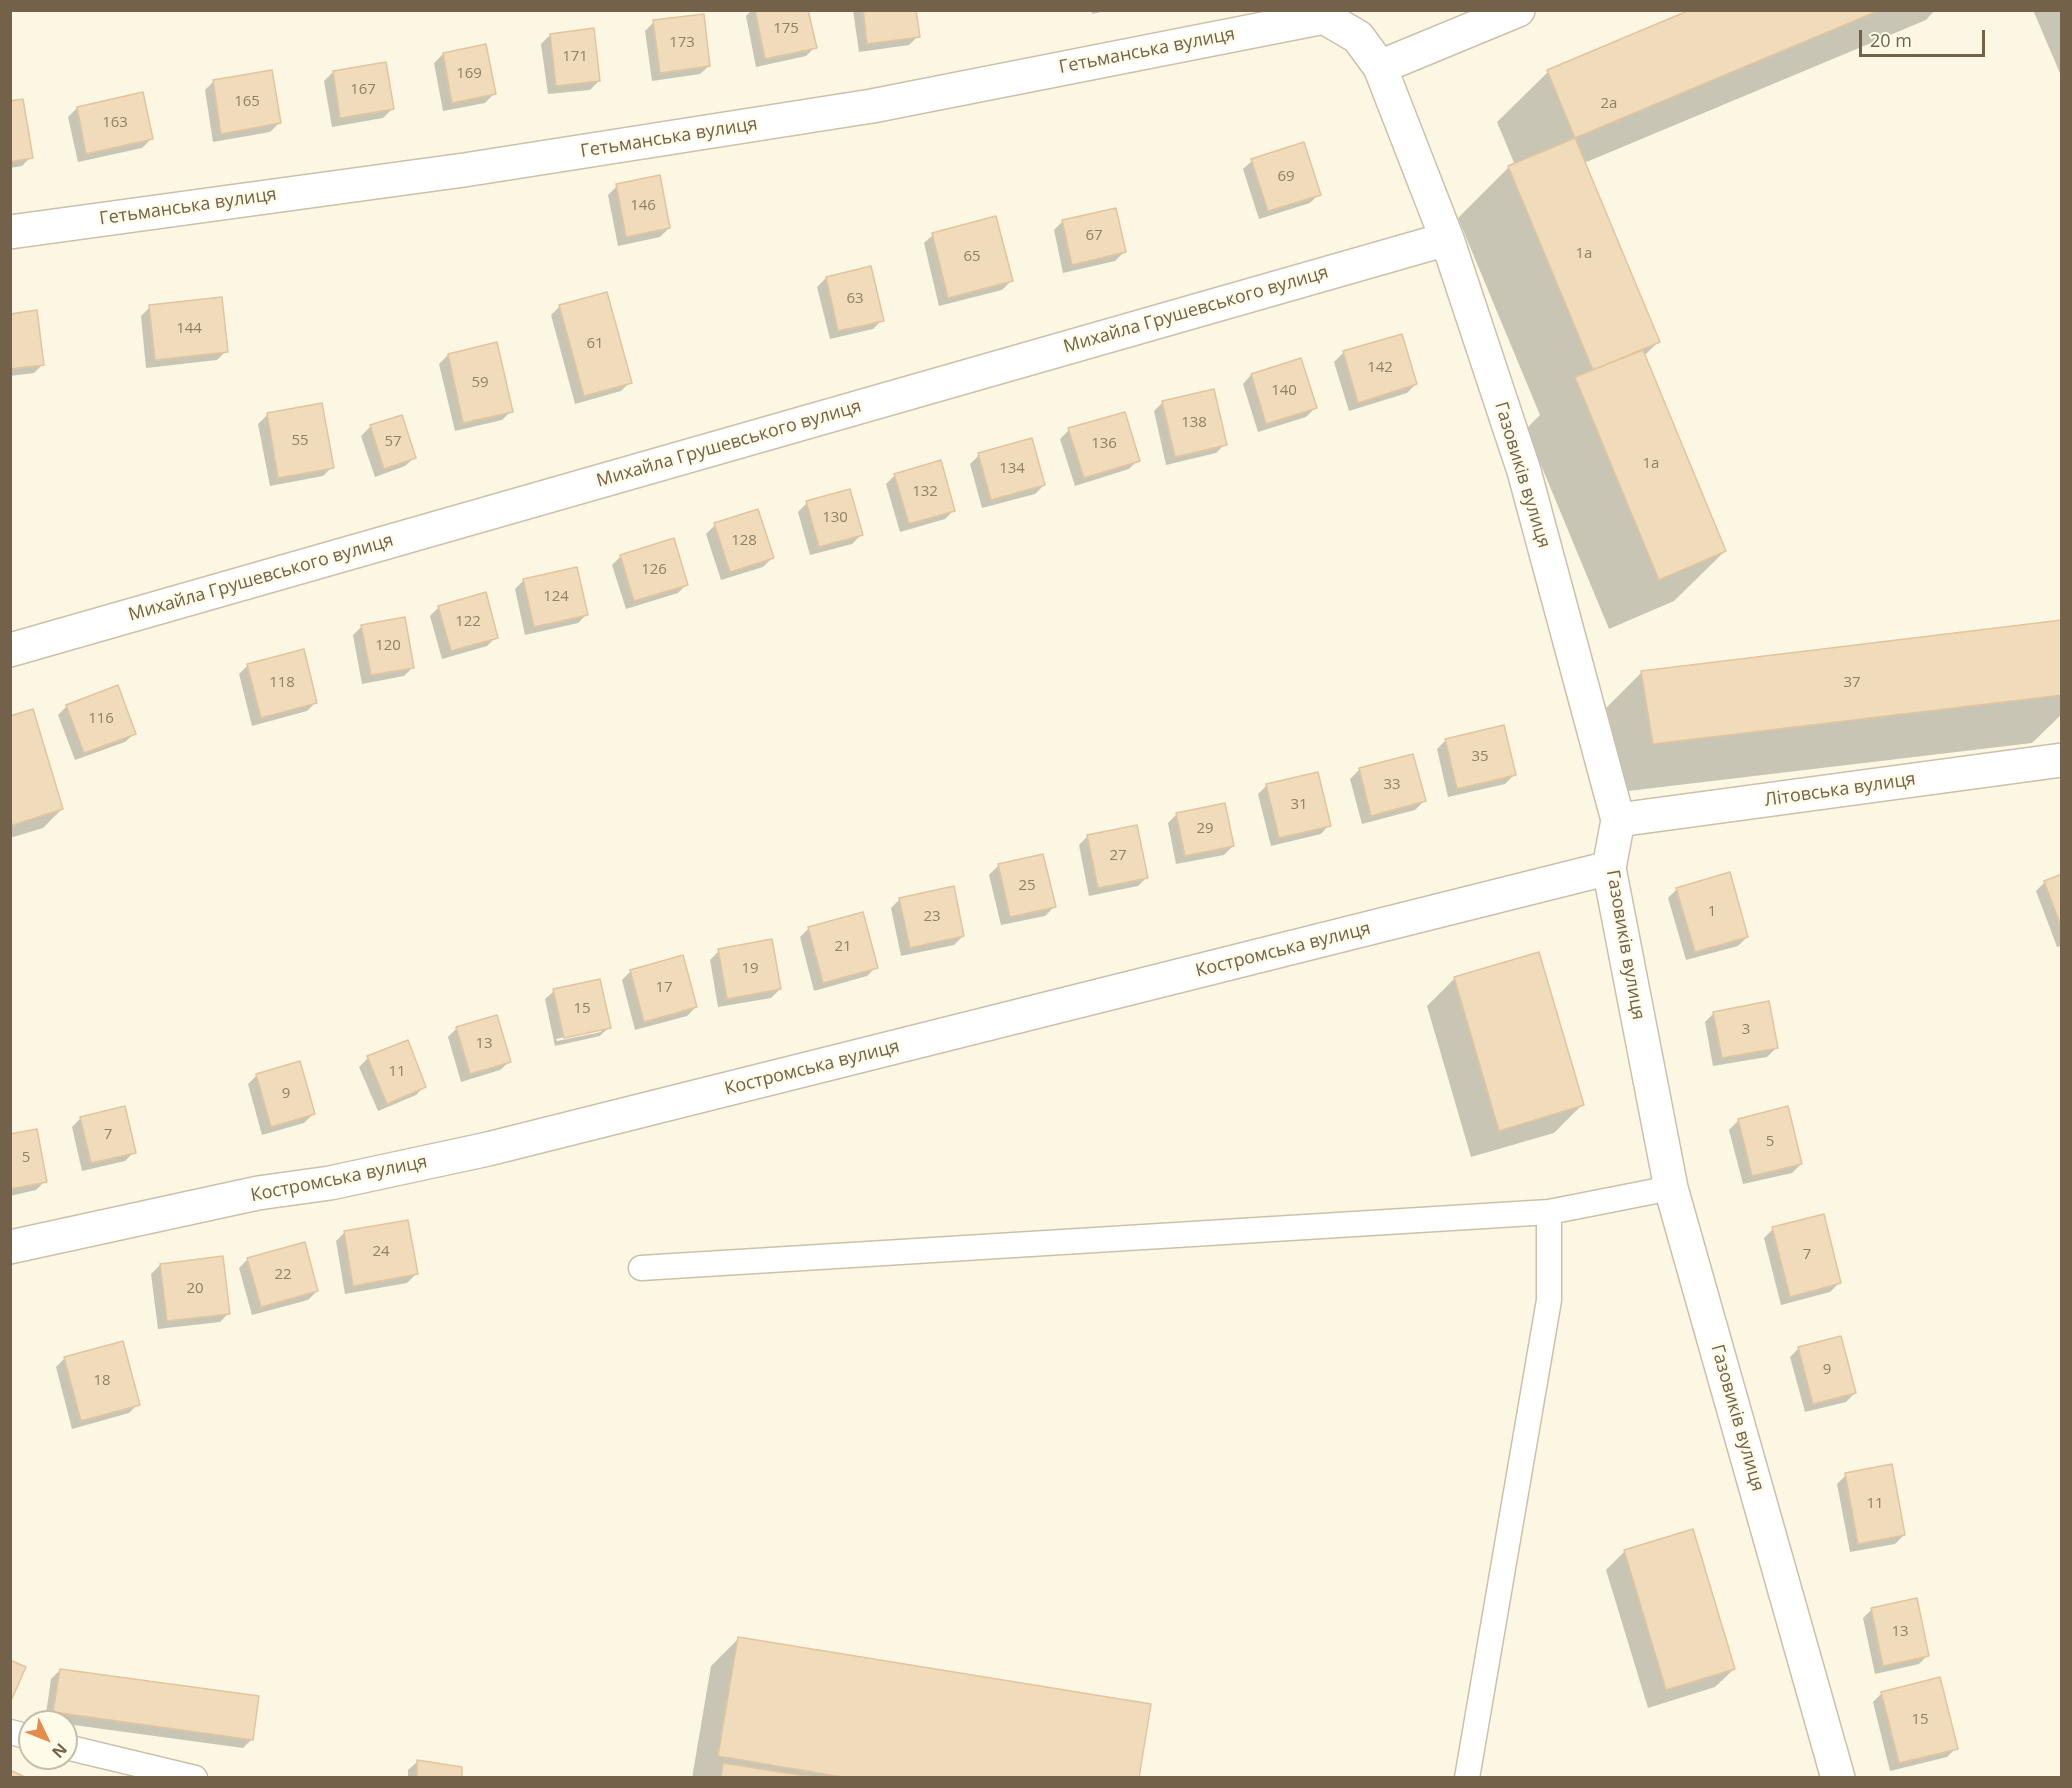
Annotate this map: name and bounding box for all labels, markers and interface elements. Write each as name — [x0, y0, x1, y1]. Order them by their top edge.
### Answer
scale bar — [1862, 18, 1988, 56]
house number: 175 — [773, 20, 799, 38]
street label: Гетьманська вулиця — [1057, 23, 1237, 79]
text: 20 m — [1870, 28, 1912, 52]
house number: 173 — [669, 34, 695, 52]
house number: 171 — [562, 48, 588, 66]
house number: 169 — [456, 65, 482, 83]
house number: 167 — [350, 81, 376, 99]
house number: 165 — [234, 93, 260, 111]
house number: 2а — [1601, 95, 1617, 113]
street label: Гетьманська вулиця — [579, 113, 759, 163]
house number: 163 — [102, 114, 128, 132]
house number: 69 — [1277, 168, 1295, 186]
street label: Гетьманська вулиця — [98, 184, 278, 230]
house number: 146 — [630, 197, 656, 215]
house number: 67 — [1085, 227, 1103, 245]
house number: 1а — [1576, 245, 1592, 263]
house number: 65 — [963, 248, 981, 266]
street label: Михайла Грушевського вулиця — [1061, 262, 1331, 358]
house number: 63 — [846, 290, 864, 308]
house number: 144 — [176, 320, 202, 338]
house number: 61 — [586, 335, 604, 353]
house number: 142 — [1367, 359, 1393, 377]
house number: 59 — [471, 374, 489, 392]
house number: 140 — [1271, 382, 1297, 400]
street label: Михайла Грушевського вулиця — [594, 396, 864, 492]
street label: Газовиків вулиця — [1489, 399, 1555, 551]
house number: 138 — [1181, 414, 1207, 432]
house number: 55 — [291, 432, 309, 450]
house number: 57 — [384, 433, 402, 451]
house number: 136 — [1091, 435, 1117, 453]
house number: 1а — [1643, 455, 1659, 473]
house number: 134 — [999, 460, 1025, 478]
house number: 132 — [912, 483, 938, 501]
house number: 130 — [822, 509, 848, 527]
street label: Михайла Грушевського вулиця — [126, 530, 396, 626]
house number: 128 — [731, 532, 757, 550]
house number: 126 — [641, 561, 667, 579]
house number: 124 — [543, 588, 569, 606]
house number: 122 — [455, 613, 481, 631]
house number: 120 — [375, 637, 401, 655]
house number: 118 — [269, 674, 295, 692]
house number: 37 — [1843, 674, 1861, 692]
house number: 116 — [88, 710, 114, 728]
house number: 35 — [1471, 748, 1489, 766]
street label: Літовська вулиця — [1763, 769, 1917, 811]
house number: 33 — [1383, 776, 1401, 794]
house number: 31 — [1290, 796, 1308, 814]
house number: 29 — [1196, 820, 1214, 838]
house number: 27 — [1109, 847, 1127, 865]
street label: Газовиків вулиця — [1601, 868, 1649, 1022]
house number: 25 — [1018, 877, 1036, 895]
house number: 1 — [1708, 903, 1716, 921]
house number: 23 — [923, 908, 941, 926]
street label: Костромська вулиця — [1193, 918, 1373, 982]
house number: 21 — [834, 938, 852, 956]
house number: 19 — [741, 960, 759, 978]
house number: 17 — [655, 979, 673, 997]
house number: 15 — [573, 1000, 591, 1018]
house number: 3 — [1742, 1021, 1750, 1039]
house number: 13 — [475, 1035, 493, 1053]
street label: Костромська вулиця — [722, 1036, 902, 1100]
house number: 11 — [388, 1063, 406, 1081]
house number: 9 — [282, 1085, 290, 1103]
house number: 7 — [104, 1126, 112, 1144]
house number: 5 — [1766, 1133, 1774, 1151]
house number: 5 — [22, 1149, 30, 1167]
street label: Костромська вулиця — [249, 1151, 429, 1207]
house number: 24 — [372, 1243, 390, 1261]
house number: 7 — [1803, 1246, 1811, 1264]
house number: 22 — [274, 1266, 292, 1284]
house number: 20 — [186, 1280, 204, 1298]
street label: Газовиків вулиця — [1706, 1342, 1768, 1494]
house number: 9 — [1823, 1361, 1831, 1379]
house number: 18 — [93, 1372, 111, 1390]
house number: 11 — [1866, 1495, 1884, 1513]
house number: 13 — [1891, 1623, 1909, 1641]
north arrow — [18, 1710, 78, 1770]
house number: 15 — [1911, 1711, 1929, 1729]
text: N — [47, 1739, 72, 1763]

